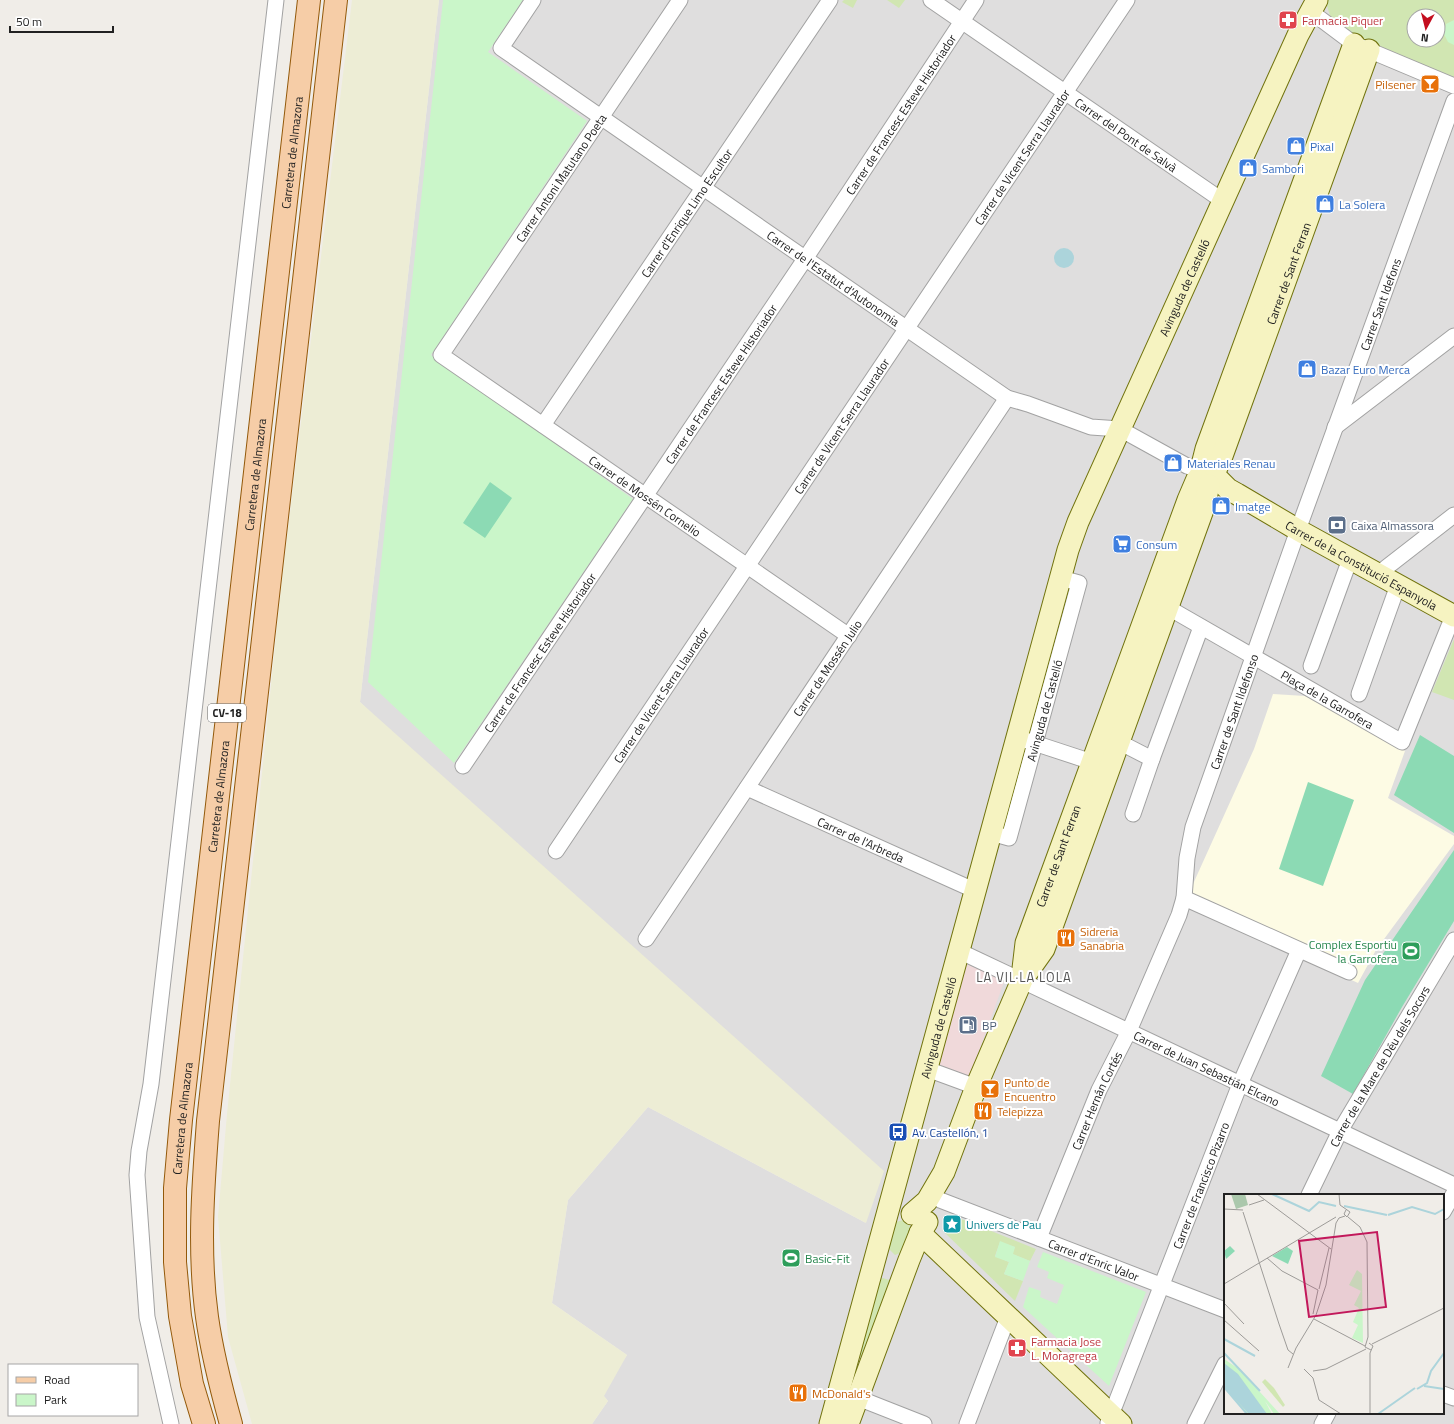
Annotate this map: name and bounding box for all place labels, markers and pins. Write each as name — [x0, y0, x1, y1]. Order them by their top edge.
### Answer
pharmacy icon: Farmacia Piquer — [1277, 9, 1299, 31]
place label: Farmacia Piquer — [1302, 11, 1383, 30]
bar icon: Pilsener — [1419, 73, 1441, 95]
place label: Pilsener — [1375, 75, 1416, 94]
shop icon: Pixal — [1285, 135, 1307, 157]
place label: Pixal — [1310, 137, 1334, 156]
shop icon: Sambori — [1237, 157, 1259, 179]
place label: Sambori — [1262, 159, 1304, 178]
shop icon: La Solera — [1314, 193, 1336, 215]
place label: La Solera — [1339, 195, 1385, 214]
shop icon: Bazar Euro Merca — [1296, 358, 1318, 380]
place label: Bazar Euro Merca — [1321, 360, 1410, 379]
shop icon: Materiales Renau — [1162, 452, 1184, 474]
place label: Materiales Renau — [1187, 454, 1275, 473]
shop icon: Imatge — [1210, 495, 1232, 517]
place label: Imatge — [1235, 497, 1270, 516]
bank icon: Caixa Almassora — [1326, 514, 1348, 536]
place label: Caixa Almassora — [1351, 516, 1434, 535]
supermarket icon: Consum — [1111, 533, 1133, 555]
place label: Consum — [1136, 535, 1177, 554]
place label: Sidreria Sanabria — [1080, 922, 1124, 955]
restaurant icon: Sidreria Sanabria — [1055, 927, 1077, 949]
place label: Complex Esportiu la Garrofera — [1309, 935, 1397, 968]
sports icon: Complex Esportiu la Garrofera — [1400, 940, 1422, 962]
fuel station icon: BP — [957, 1014, 979, 1036]
place label: BP — [982, 1016, 997, 1035]
place label: Punto de Encuentro — [1004, 1073, 1056, 1106]
bar icon: Punto de Encuentro — [979, 1078, 1001, 1100]
restaurant icon: Telepizza — [972, 1100, 994, 1122]
place label: Telepizza — [997, 1102, 1043, 1121]
bus stop icon: Av. Castellón, 1 — [887, 1121, 909, 1143]
place label: Av. Castellón, 1 — [912, 1123, 988, 1142]
place icon: Univers de Pau — [941, 1213, 963, 1235]
place label: Univers de Pau — [966, 1215, 1041, 1234]
sports icon: Basic-Fit — [780, 1247, 802, 1269]
place label: Basic-Fit — [805, 1249, 851, 1268]
place label: Farmacia Jose L. Moragrega — [1031, 1332, 1101, 1365]
pharmacy icon: Farmacia Jose L. Moragrega — [1006, 1337, 1028, 1359]
restaurant icon: McDonald's — [787, 1382, 809, 1404]
place label: McDonald's — [812, 1384, 871, 1403]

